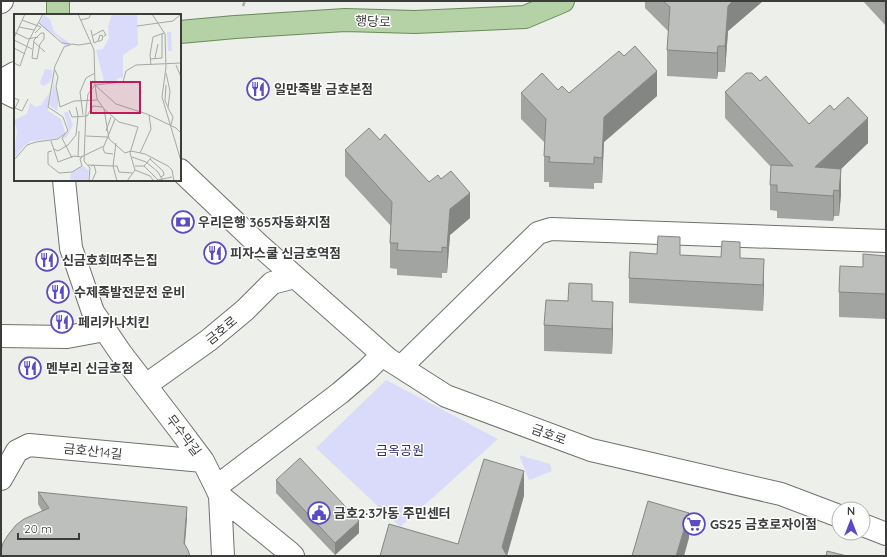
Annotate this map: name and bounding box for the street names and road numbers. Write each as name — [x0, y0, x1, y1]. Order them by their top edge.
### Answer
street label: 행당로 — [355, 12, 391, 30]
street label: 금호로 — [202, 312, 240, 348]
street label: 무수막길 — [163, 411, 205, 459]
street label: 금호로 — [529, 420, 569, 448]
street label: 금호산14길 — [63, 440, 123, 462]

